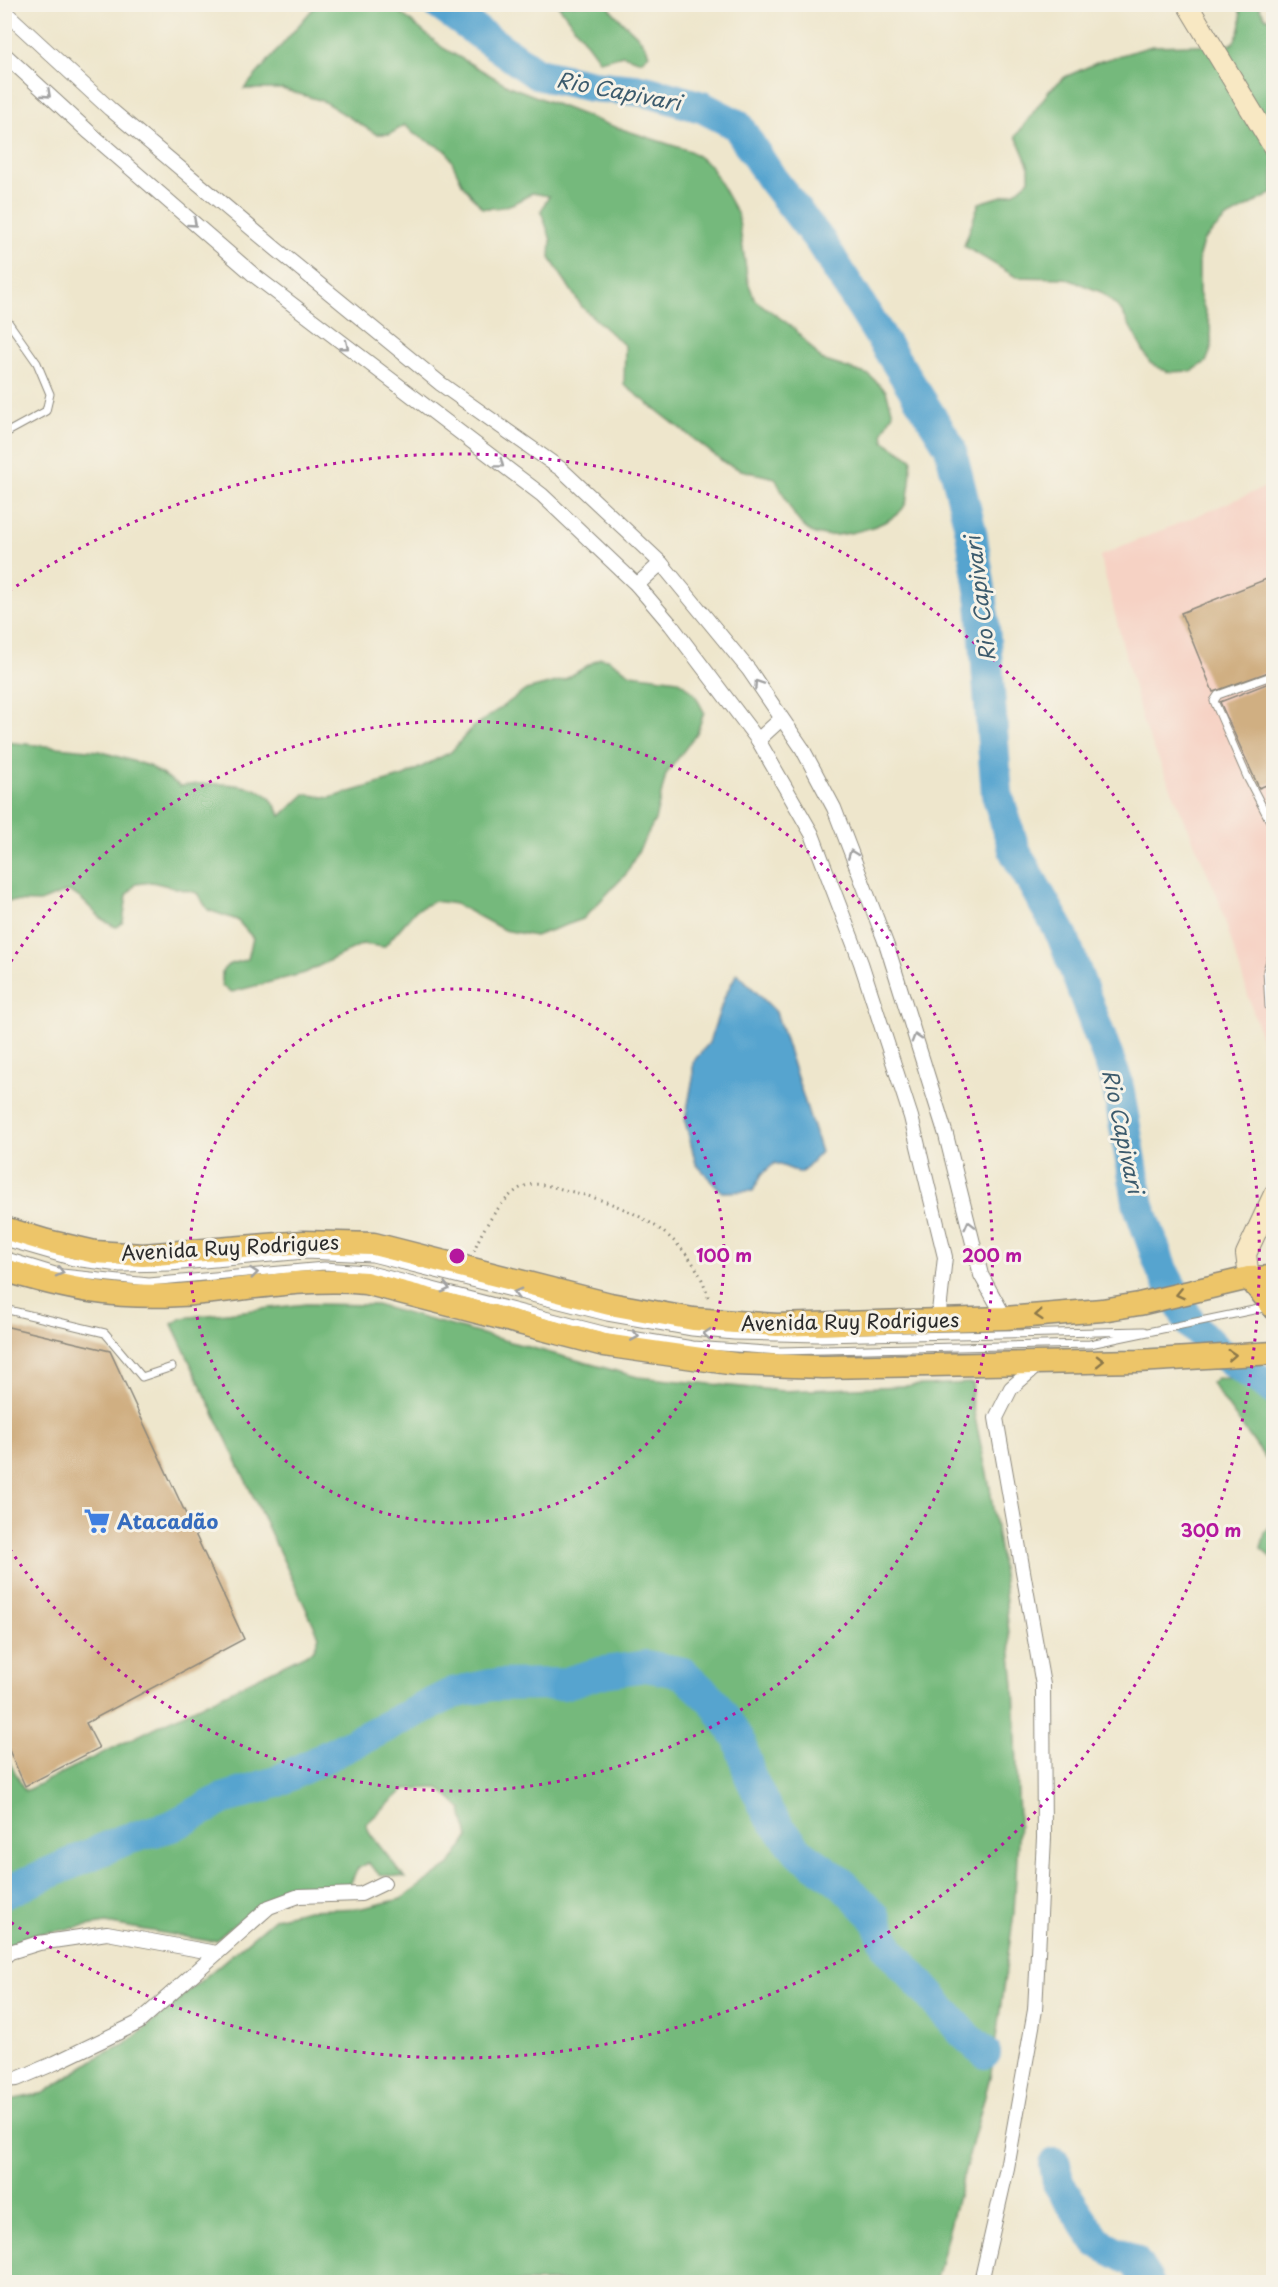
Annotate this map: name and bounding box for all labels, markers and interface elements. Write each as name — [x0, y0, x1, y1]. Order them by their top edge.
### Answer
water label: Rio Capivari — [554, 62, 687, 118]
one-way arrow — [41, 87, 51, 98]
one-way arrow — [187, 216, 197, 227]
one-way arrow — [338, 338, 349, 349]
one-way arrow — [494, 456, 505, 467]
water label: Rio Capivari — [955, 532, 1003, 663]
one-way arrow — [754, 679, 765, 690]
one-way arrow — [847, 849, 859, 860]
one-way arrow — [911, 1033, 923, 1044]
water label: Rio Capivari — [1095, 1066, 1153, 1199]
one-way arrow — [963, 1220, 976, 1230]
street label: Avenida Ruy Rodrigues — [120, 1226, 340, 1268]
text: 100 m — [696, 1241, 752, 1268]
text: 200 m — [962, 1241, 1022, 1268]
centre of rings — [447, 1246, 467, 1266]
one-way arrow — [55, 1264, 65, 1277]
one-way arrow — [250, 1267, 259, 1280]
one-way arrow — [441, 1281, 451, 1294]
one-way arrow — [1176, 1287, 1186, 1300]
one-way arrow — [512, 1288, 522, 1301]
street label: Avenida Ruy Rodrigues — [741, 1304, 959, 1338]
one-way arrow — [1034, 1308, 1043, 1321]
one-way arrow — [703, 1328, 712, 1341]
one-way arrow — [630, 1329, 640, 1342]
one-way arrow — [1228, 1349, 1237, 1362]
one-way arrow — [1095, 1355, 1104, 1367]
supermarket icon: Atacadão — [82, 1506, 112, 1536]
place label: Atacadão — [117, 1506, 219, 1536]
text: 300 m — [1181, 1516, 1241, 1543]

